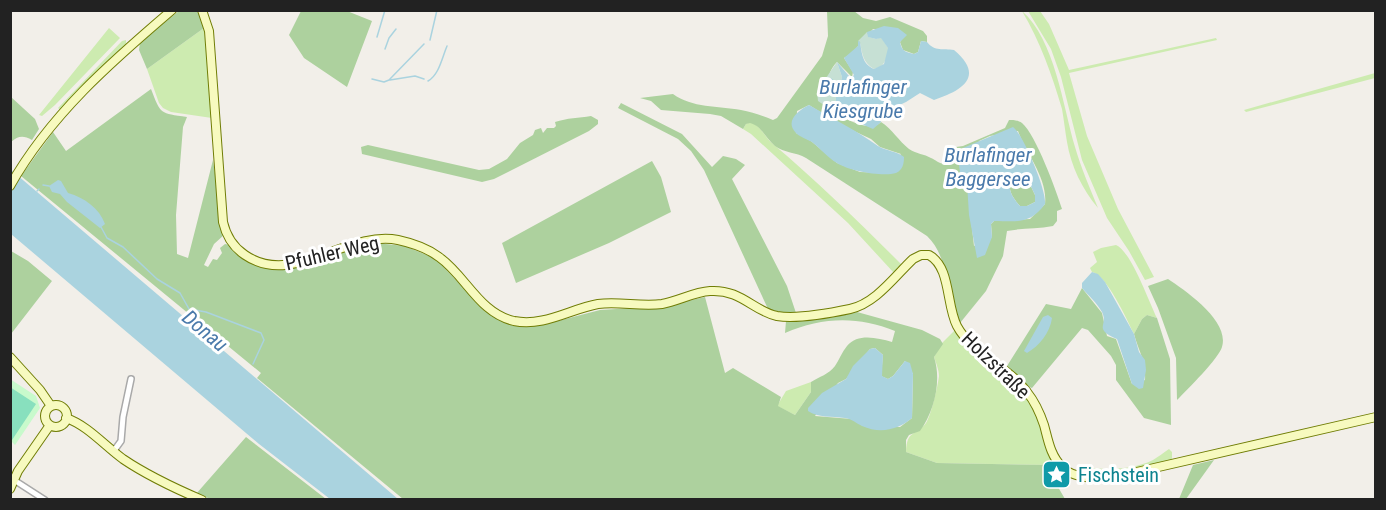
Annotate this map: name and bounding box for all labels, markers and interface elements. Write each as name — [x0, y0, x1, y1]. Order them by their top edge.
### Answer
water label: Burlafinger Kiesgrube — [819, 75, 907, 123]
water label: Burlafinger Baggersee — [944, 143, 1032, 191]
street label: Pfuhler Weg — [283, 231, 381, 275]
water label: Donau — [178, 305, 232, 357]
street label: Holzstraße — [957, 327, 1035, 403]
place icon: Fischstein — [1041, 459, 1073, 491]
place label: Fischstein — [1078, 463, 1159, 487]

